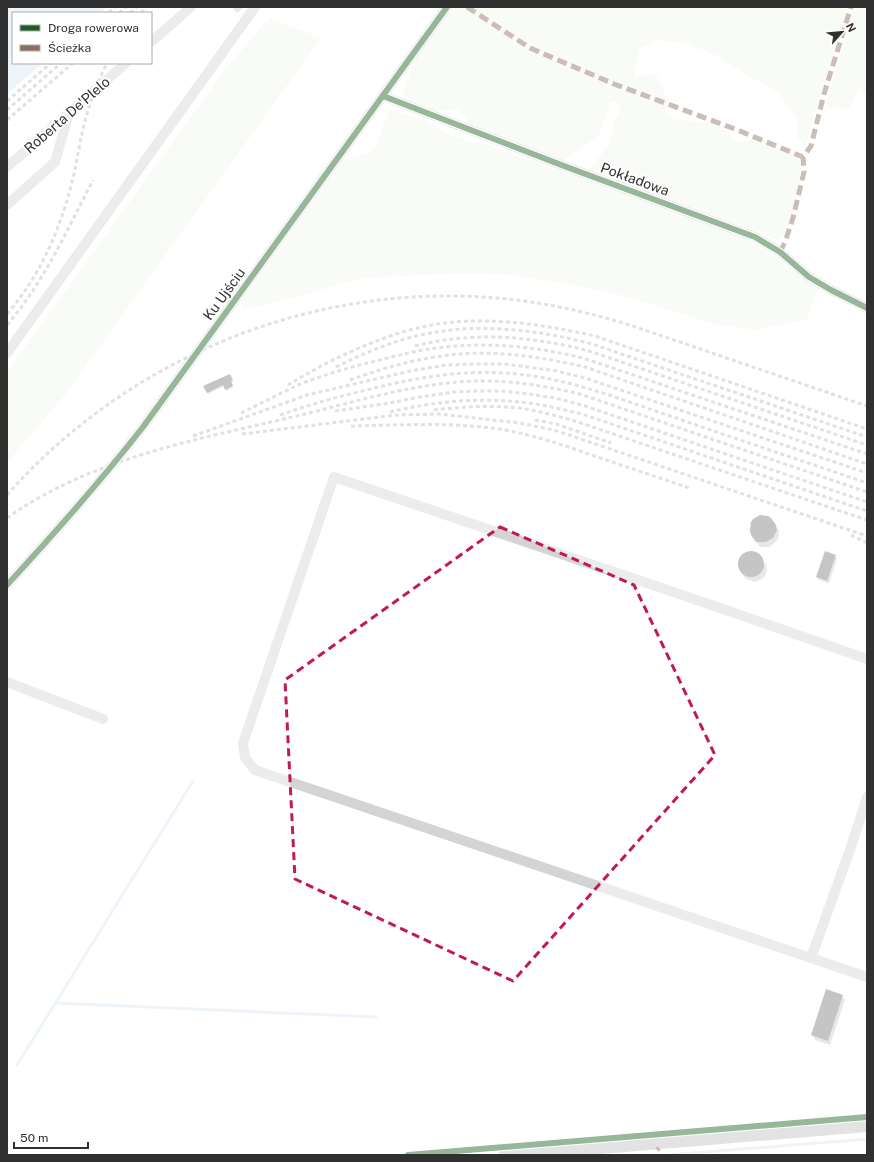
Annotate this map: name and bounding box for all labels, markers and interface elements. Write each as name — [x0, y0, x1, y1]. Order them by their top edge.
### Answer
legend — [12, 12, 152, 64]
north arrow — [822, 12, 862, 52]
text: Droga rowerowa — [48, 21, 139, 35]
text: N — [844, 21, 858, 34]
text: Ścieżka — [48, 41, 91, 55]
street label: Roberta De'Plelo — [21, 74, 113, 156]
street label: Pokładowa — [599, 159, 671, 199]
street label: Ku Ujściu — [200, 265, 248, 323]
scale bar — [14, 1124, 88, 1150]
text: 50 m — [20, 1131, 48, 1145]

